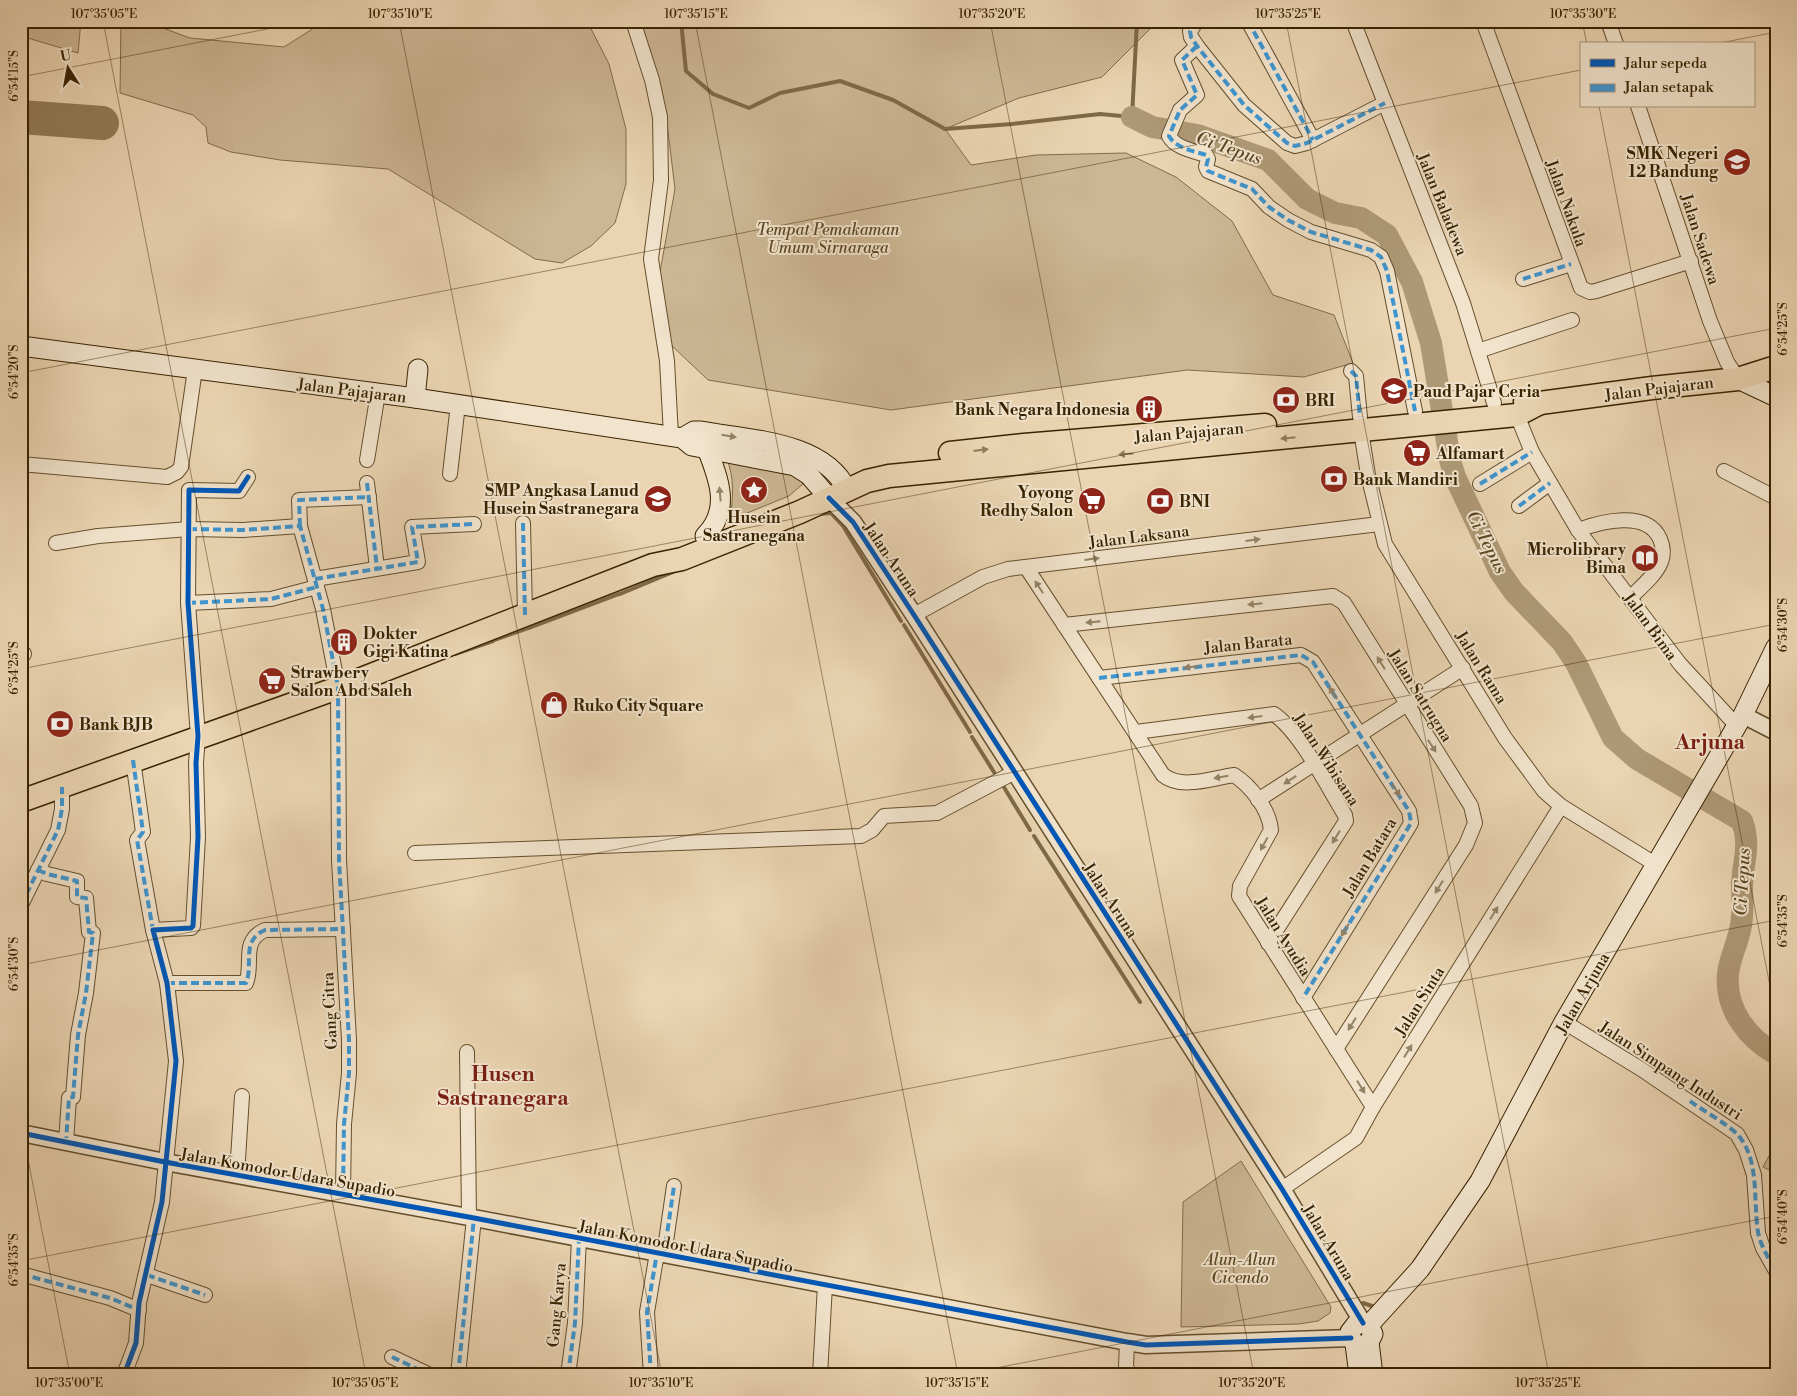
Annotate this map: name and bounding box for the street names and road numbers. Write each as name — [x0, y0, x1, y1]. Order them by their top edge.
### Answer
street label: Jalan Baladewa — [1412, 149, 1472, 260]
street label: Jalan Nakula — [1541, 156, 1591, 250]
street label: Jalan Sadewa — [1676, 190, 1724, 288]
street label: Jalan Pajajaran — [1602, 372, 1715, 406]
street label: Jalan Pajajaran — [295, 374, 408, 408]
street label: Jalan Pajajaran — [1133, 418, 1245, 448]
street label: Jalan Aruna — [858, 518, 924, 601]
street label: Jalan Laksana — [1087, 521, 1191, 553]
street label: Jalan Bima — [1618, 588, 1682, 665]
street label: Jalan Rama — [1450, 627, 1512, 708]
street label: Jalan Barata — [1202, 629, 1294, 659]
street label: Jalan Satrugna — [1383, 644, 1457, 746]
street label: Jalan Wibisana — [1288, 708, 1364, 811]
street label: Jalan Batara — [1338, 814, 1402, 902]
street label: Jalan Aruna — [1078, 858, 1142, 943]
street label: Jalan Ayudia — [1250, 892, 1316, 981]
street label: Jalan Arjuna — [1551, 948, 1615, 1039]
street label: Jalan Sinta — [1390, 962, 1450, 1041]
street label: Gang Citra — [318, 971, 342, 1050]
street label: Jalan Simpang Industri — [1594, 1017, 1746, 1125]
street label: Jalan Komodor Udara Supadio — [178, 1144, 397, 1202]
street label: Jalan Aruna — [1297, 1200, 1359, 1285]
street label: Jalan Komodor Udara Supadio — [576, 1216, 795, 1278]
street label: Gang Karya — [543, 1261, 571, 1348]

